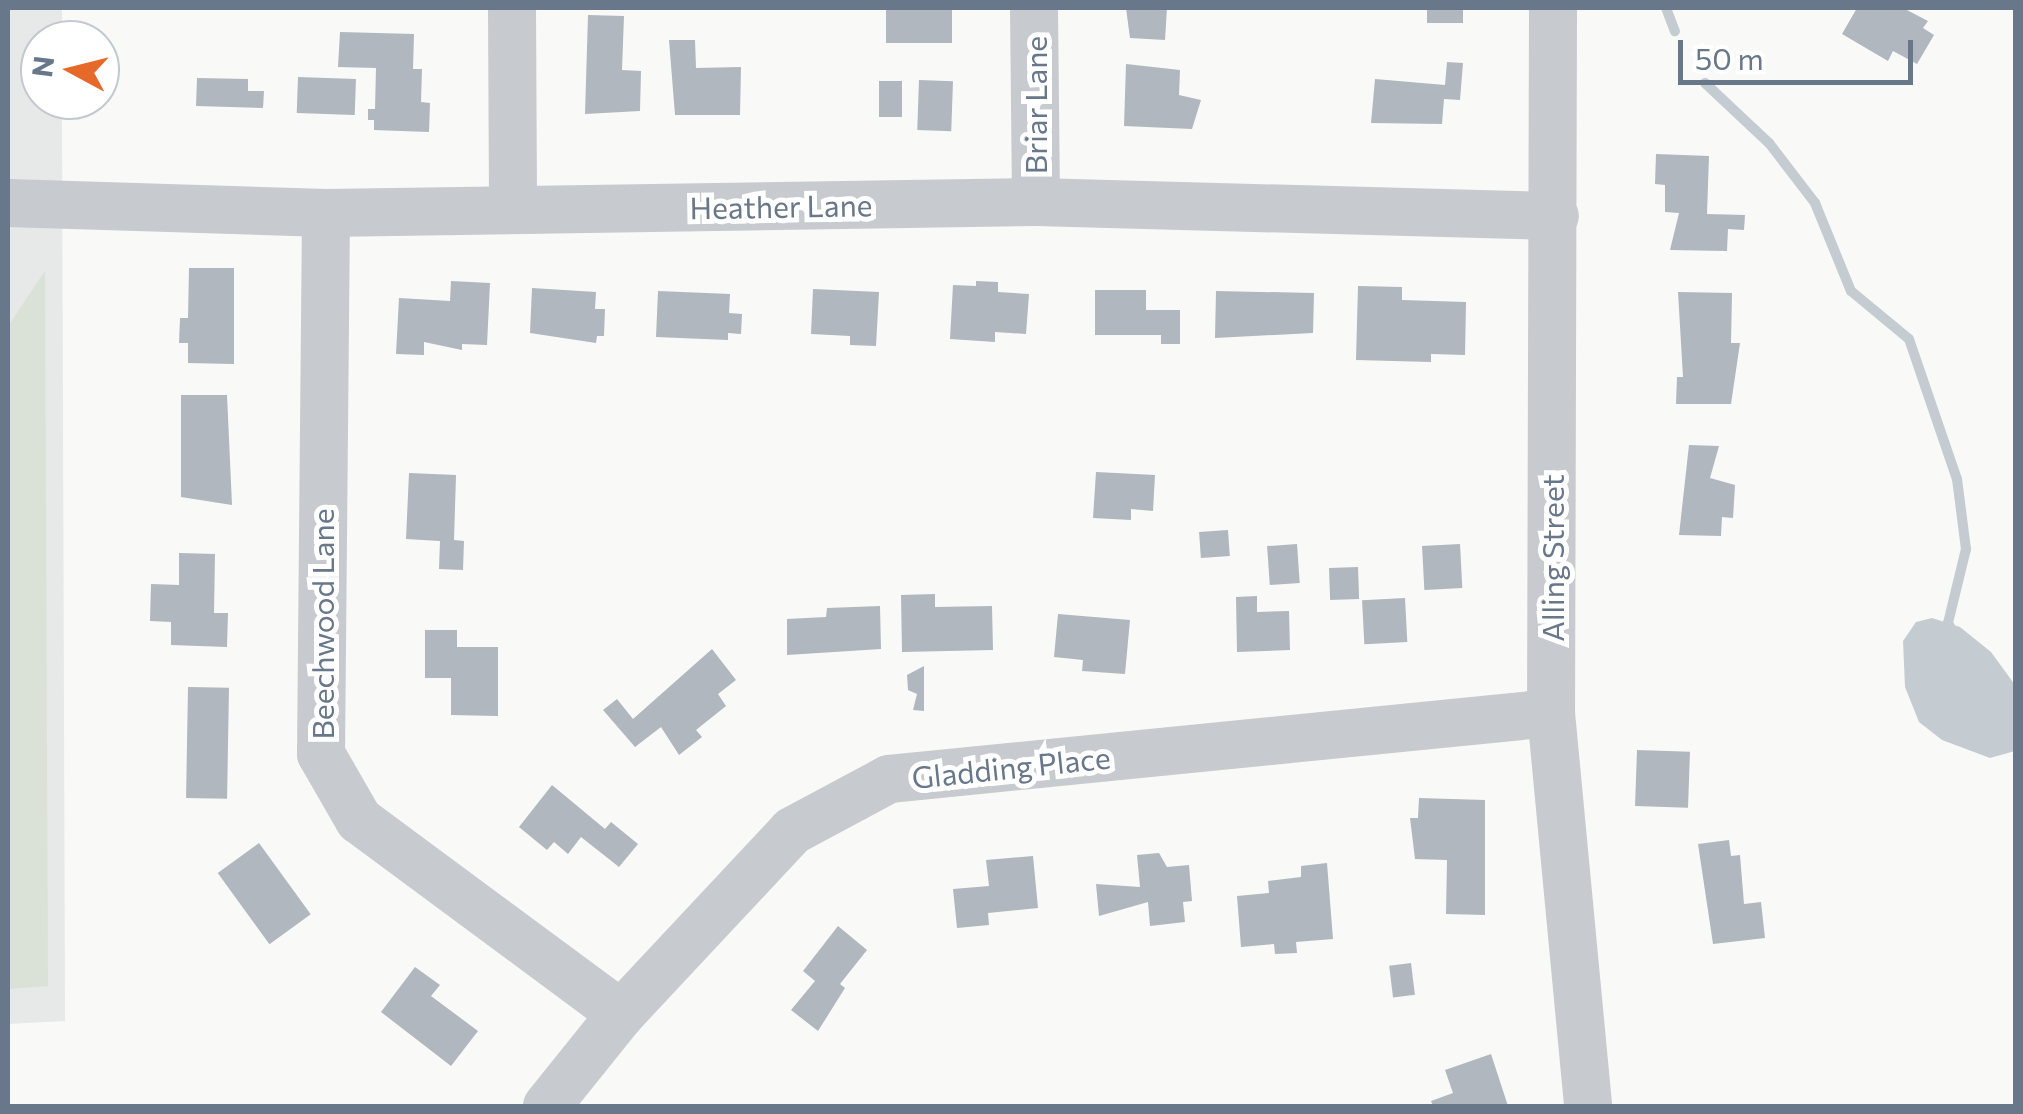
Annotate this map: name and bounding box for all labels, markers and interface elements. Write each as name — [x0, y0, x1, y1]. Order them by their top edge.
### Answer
north arrow — [20, 20, 120, 120]
scale bar — [1683, 20, 1918, 82]
street label: Briar Lane — [1017, 36, 1053, 174]
text: 50 m — [1695, 39, 1764, 76]
text: N — [24, 54, 60, 79]
street label: Heather Lane — [689, 186, 873, 226]
street label: Alling Street — [1534, 474, 1570, 642]
street label: Beechwood Lane — [304, 509, 340, 739]
street label: Gladding Place — [910, 739, 1112, 795]

